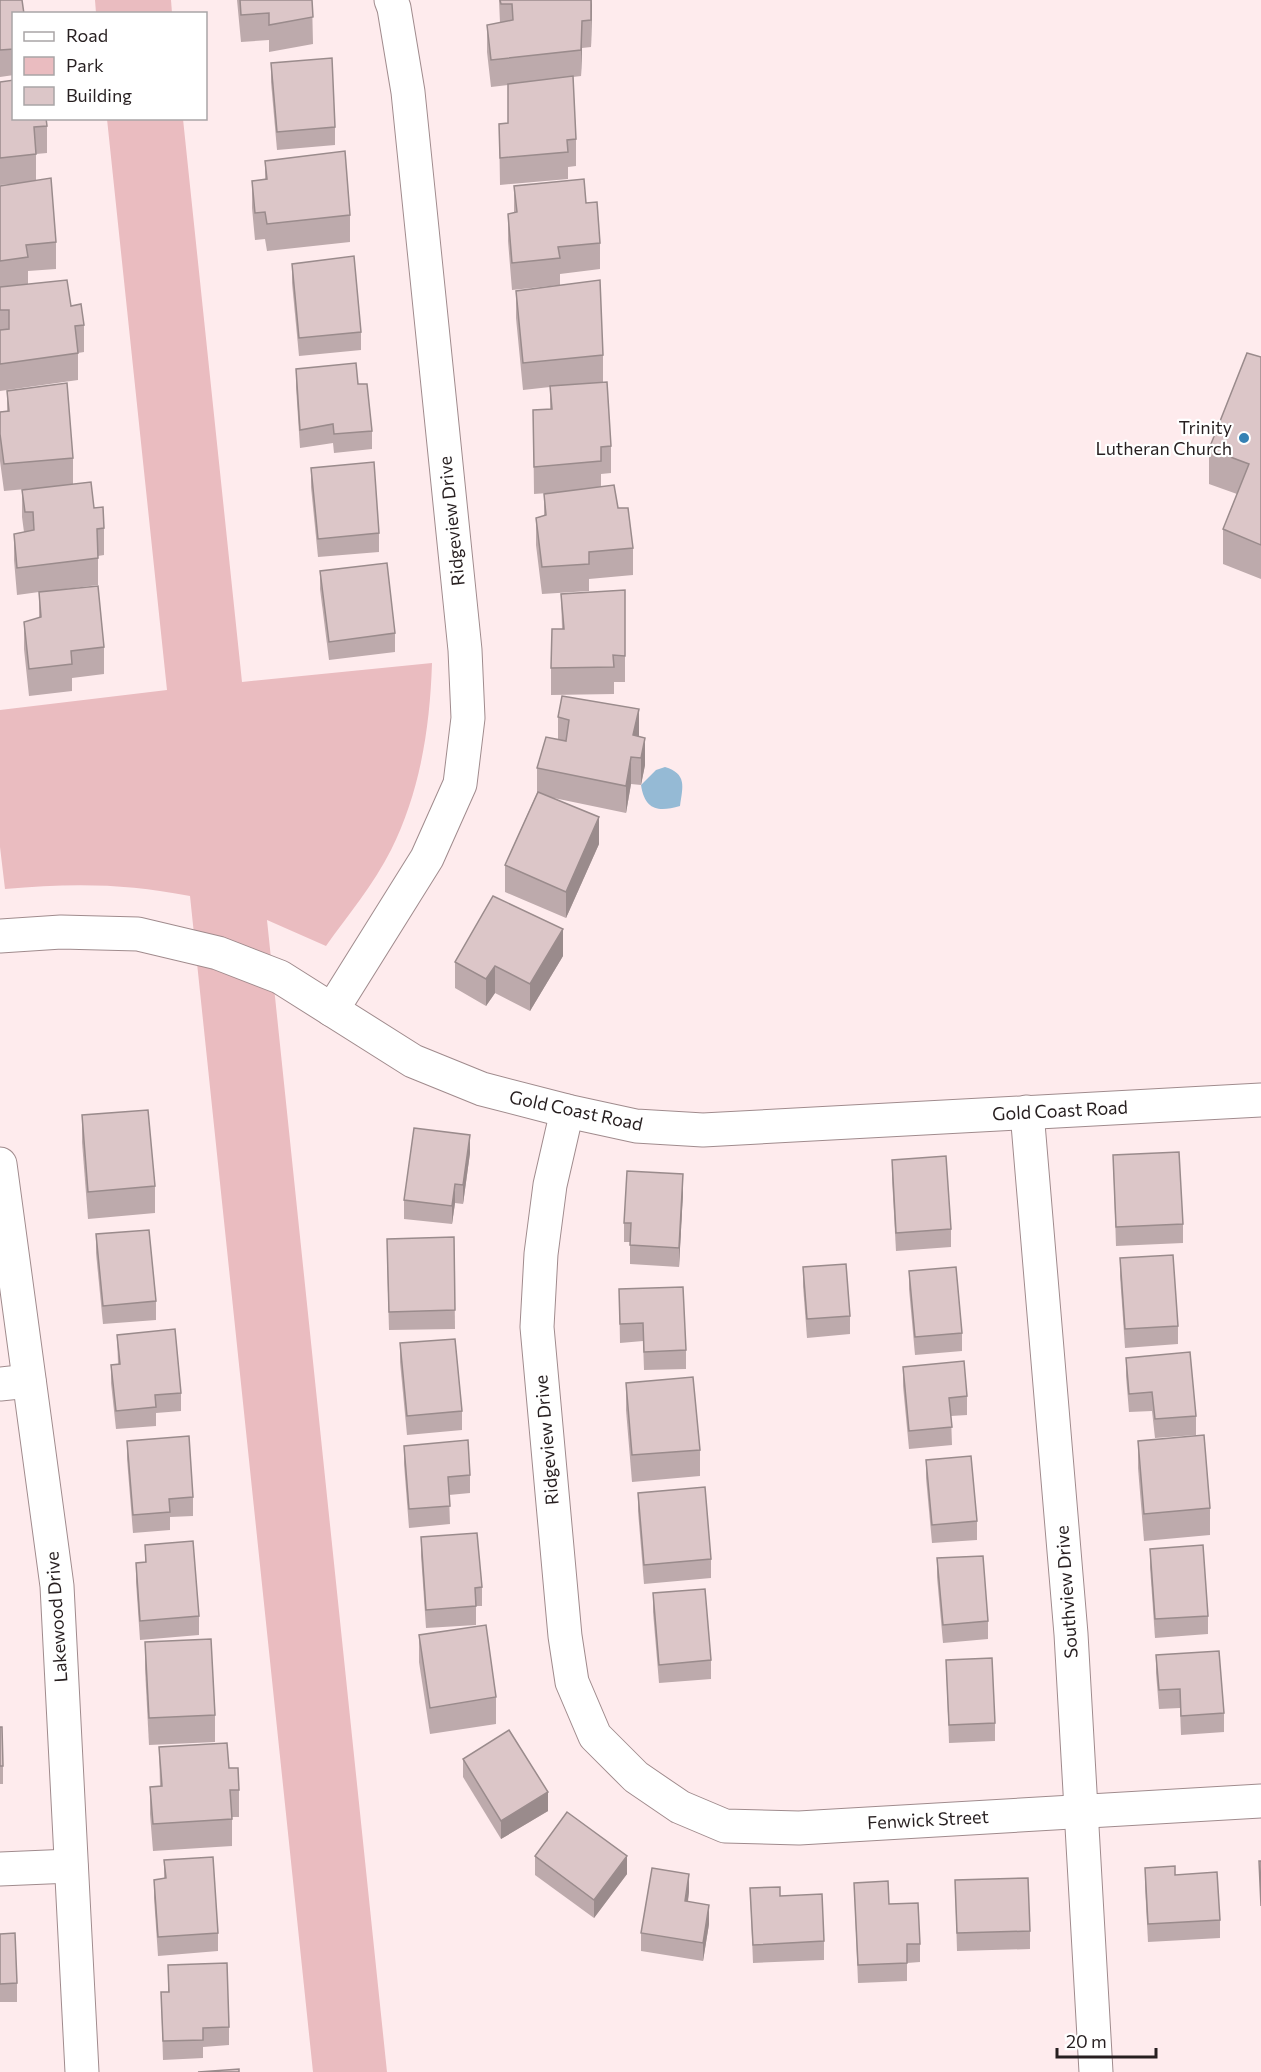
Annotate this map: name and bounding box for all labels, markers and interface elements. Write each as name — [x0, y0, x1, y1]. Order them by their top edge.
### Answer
legend — [12, 12, 207, 120]
text: Road — [66, 24, 108, 46]
text: Park — [66, 54, 104, 76]
text: Building — [66, 84, 132, 106]
place label: Trinity Lutheran Church — [1095, 416, 1232, 459]
marker: Trinity Lutheran Church — [1237, 431, 1251, 445]
street label: Ridgeview Drive — [433, 455, 469, 587]
street label: Gold Coast Road — [507, 1085, 645, 1135]
street label: Gold Coast Road — [992, 1095, 1128, 1125]
street label: Ridgeview Drive — [529, 1374, 563, 1506]
street label: Southview Drive — [1050, 1525, 1082, 1659]
street label: Lakewood Drive — [40, 1551, 72, 1683]
street label: Fenwick Street — [867, 1805, 989, 1833]
scale bar — [1057, 2021, 1156, 2059]
text: 20 m — [1066, 2030, 1107, 2052]

